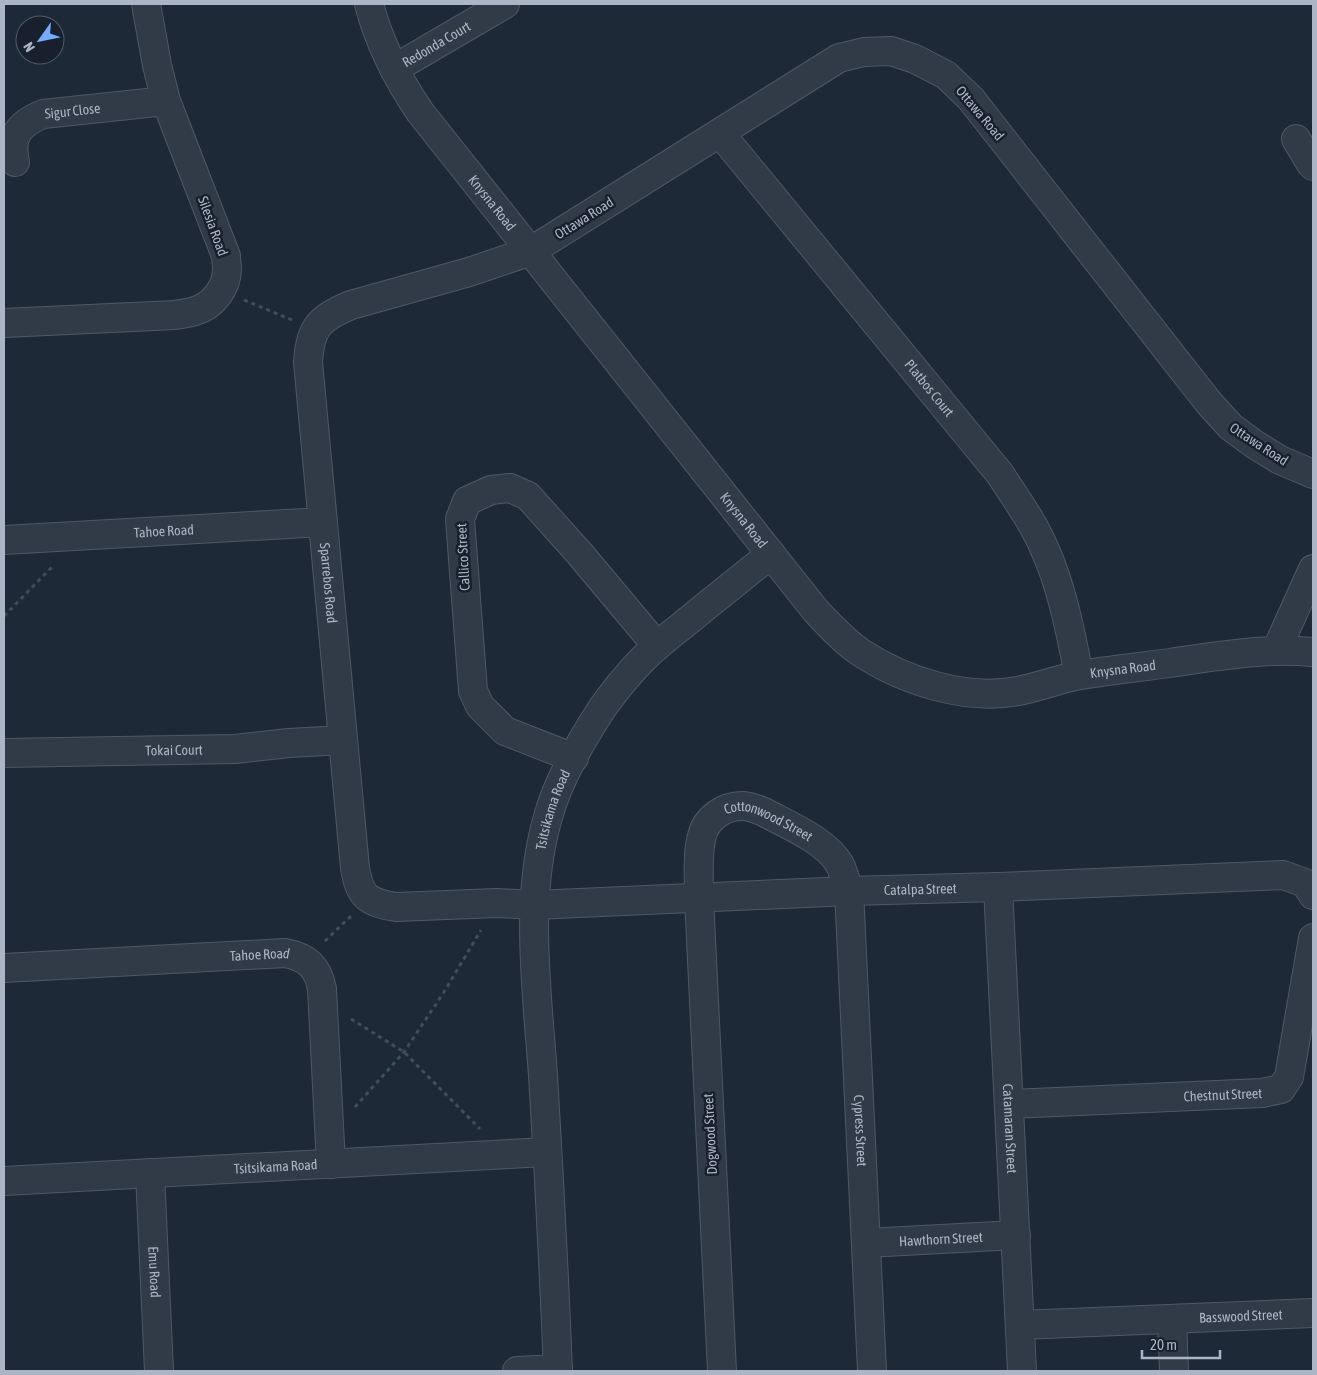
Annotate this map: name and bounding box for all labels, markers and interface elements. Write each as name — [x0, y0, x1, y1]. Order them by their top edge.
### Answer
north arrow — [15, 15, 65, 65]
street label: Redonda Court — [399, 18, 473, 70]
text: N — [20, 39, 38, 55]
street label: Ottawa Road — [953, 83, 1007, 143]
street label: Sigur Close — [44, 100, 101, 122]
street label: Knysna Road — [465, 172, 519, 234]
street label: Silesia Road — [195, 194, 231, 258]
street label: Ottawa Road — [552, 194, 616, 242]
street label: Platbos Court — [901, 356, 957, 420]
street label: Ottawa Road — [1227, 419, 1291, 469]
street label: Knysna Road — [717, 489, 771, 551]
street label: Tahoe Road — [133, 521, 194, 541]
street label: Callico Street — [453, 523, 473, 591]
street label: Sparrebos Road — [317, 542, 340, 624]
street label: Knysna Road — [1089, 657, 1157, 681]
street label: Tokai Court — [145, 742, 203, 759]
street label: Tsitsikama Road — [532, 767, 573, 851]
street label: Cottonwood Street — [722, 798, 816, 844]
street label: Catalpa Street — [884, 880, 957, 898]
street label: Tahoe Road — [229, 945, 291, 964]
street label: Catamaran Street — [1000, 1083, 1020, 1174]
street label: Chestnut Street — [1183, 1085, 1262, 1104]
street label: Dogwood Street — [700, 1093, 720, 1175]
street label: Cypress Street — [851, 1095, 870, 1167]
street label: Tsitsikama Road — [233, 1156, 318, 1177]
street label: Hawthorn Street — [898, 1229, 983, 1249]
street label: Emu Road — [145, 1246, 164, 1298]
street label: Basswood Street — [1199, 1306, 1283, 1326]
scale bar — [1142, 1328, 1220, 1360]
text: 20 m — [1150, 1336, 1177, 1353]

